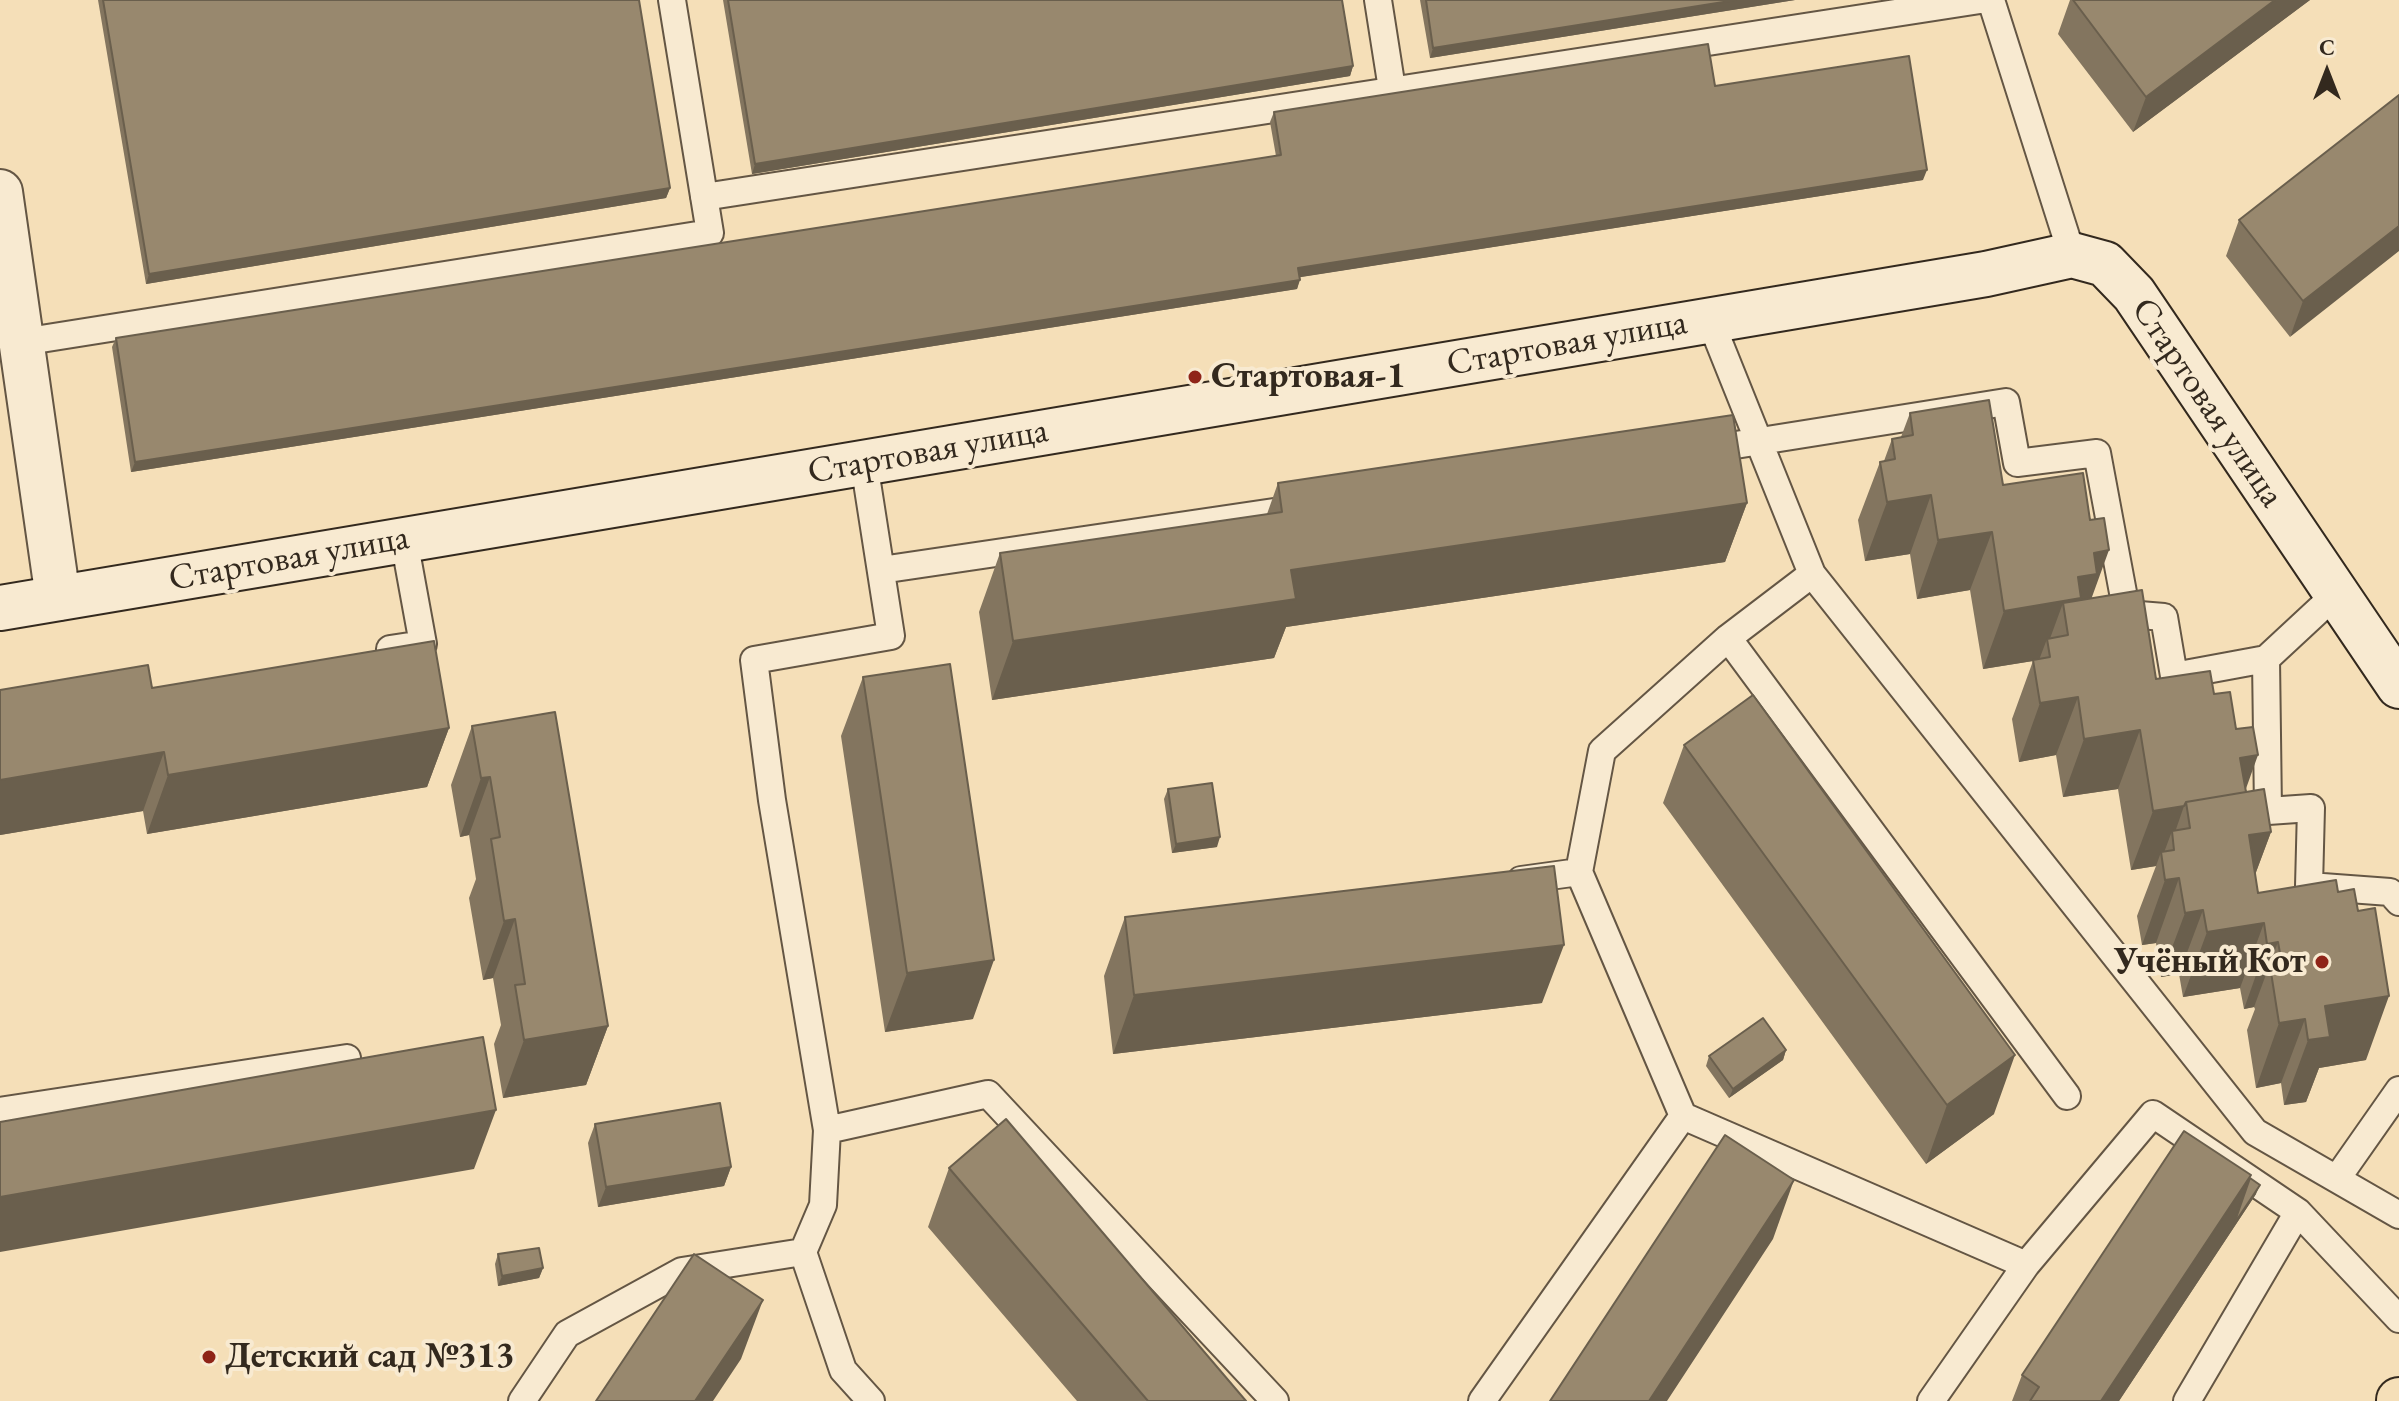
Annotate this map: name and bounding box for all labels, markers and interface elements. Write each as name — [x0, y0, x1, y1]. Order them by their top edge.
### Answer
north arrow — [2287, 32, 2367, 112]
text: С — [2319, 33, 2335, 62]
street label: Стартовая улица — [2121, 290, 2293, 516]
street label: Стартовая улица — [1444, 302, 1690, 386]
place label: Стартовая-1 — [1211, 355, 1405, 399]
marker: Стартовая-1 — [1186, 368, 1204, 386]
street label: Стартовая улица — [805, 410, 1051, 494]
street label: Стартовая улица — [166, 517, 412, 601]
place label: Учёный Кот — [2114, 940, 2306, 984]
marker: Учёный Кот — [2313, 953, 2331, 971]
place label: Детский сад №313 — [225, 1335, 515, 1379]
marker: Детский сад №313 — [200, 1348, 218, 1366]

